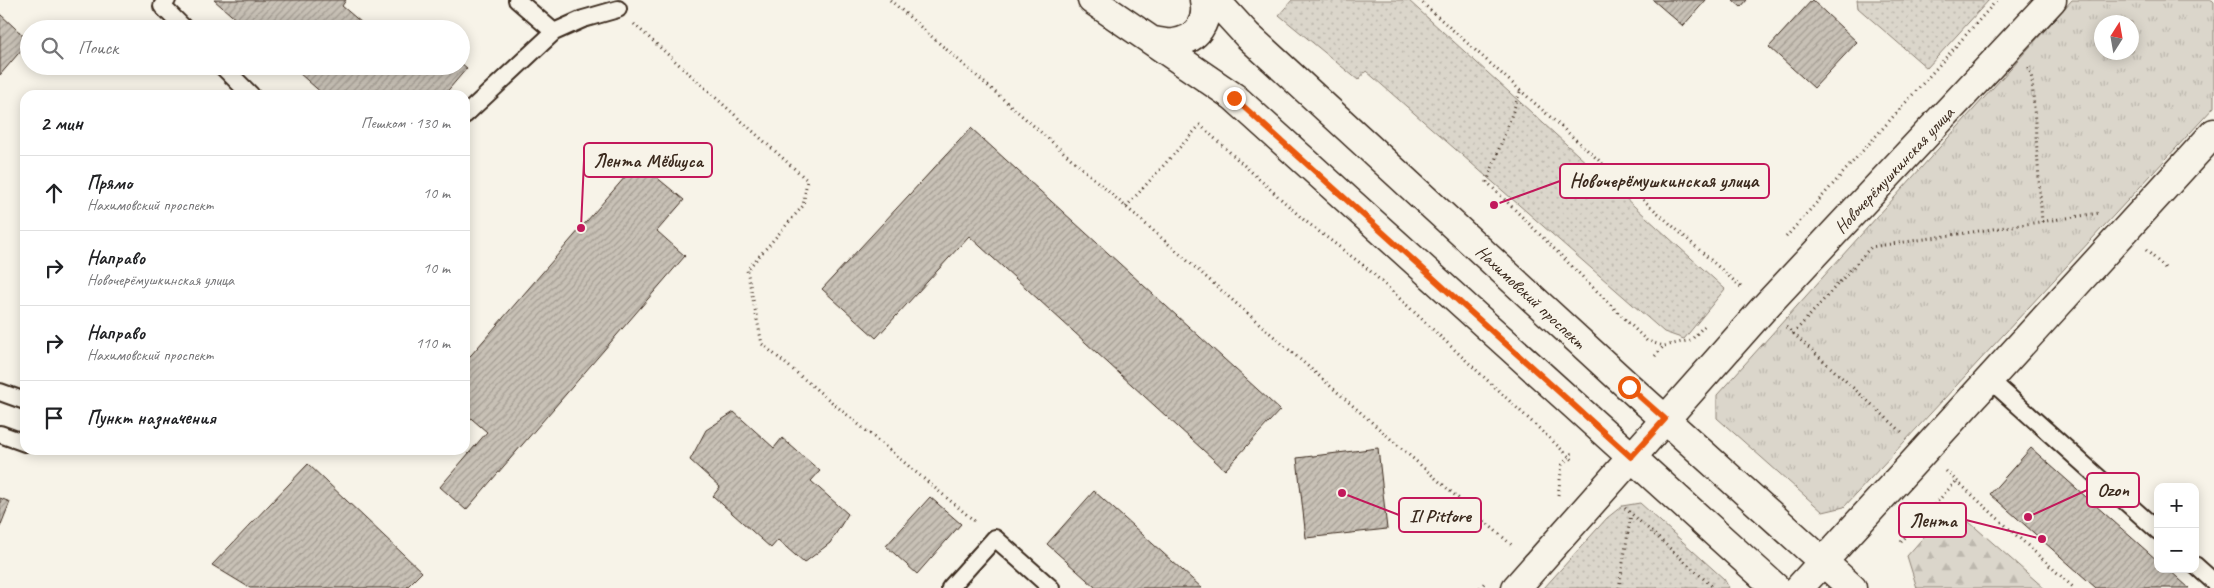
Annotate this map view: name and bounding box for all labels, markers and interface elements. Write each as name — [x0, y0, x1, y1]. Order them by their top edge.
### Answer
north arrow — [2094, 15, 2139, 60]
search box — [20, 20, 470, 75]
icon: search — [38, 34, 66, 62]
text: Поиск — [78, 36, 118, 60]
route end — [1223, 87, 1246, 110]
street label: Новочерёмушкинская улица — [1830, 101, 1959, 238]
text: 2 мин — [40, 110, 83, 136]
text: Пешком · 130 m — [361, 113, 450, 133]
callout: Лента Мёбиуса — [584, 143, 712, 177]
text: Лента Мёбиуса — [593, 149, 705, 173]
callout: Новочерёмушкинская улица — [1560, 164, 1769, 198]
text: Новочерёмушкинская улица — [1570, 169, 1760, 193]
text: Прямо — [87, 171, 132, 195]
icon: ahead — [40, 179, 68, 207]
text: 10 m — [423, 183, 450, 203]
text: Нахимовский проспект — [87, 195, 214, 215]
street label: Нахимовский проспект — [1471, 240, 1591, 354]
text: Направо — [87, 246, 145, 270]
icon: right — [40, 254, 68, 282]
text: 10 m — [423, 258, 450, 278]
text: Новочерёмушкинская улица — [87, 270, 234, 290]
text: Направо — [87, 321, 145, 345]
icon: right — [40, 329, 68, 357]
text: 110 m — [416, 333, 450, 353]
text: Нахимовский проспект — [87, 345, 214, 365]
route start — [1618, 376, 1641, 399]
icon: arrive — [40, 404, 68, 432]
text: Пункт назначения — [87, 406, 216, 430]
callout: Ozon — [2087, 473, 2139, 507]
text: Ozon — [2097, 478, 2129, 502]
map controls — [2154, 483, 2199, 573]
button: + — [2154, 483, 2199, 528]
callout: Il Pittore — [1399, 498, 1481, 532]
callout: Лента — [1899, 503, 1966, 537]
text: Il Pittore — [1409, 504, 1472, 528]
text: Лента — [1909, 509, 1958, 533]
button: − — [2154, 528, 2199, 573]

